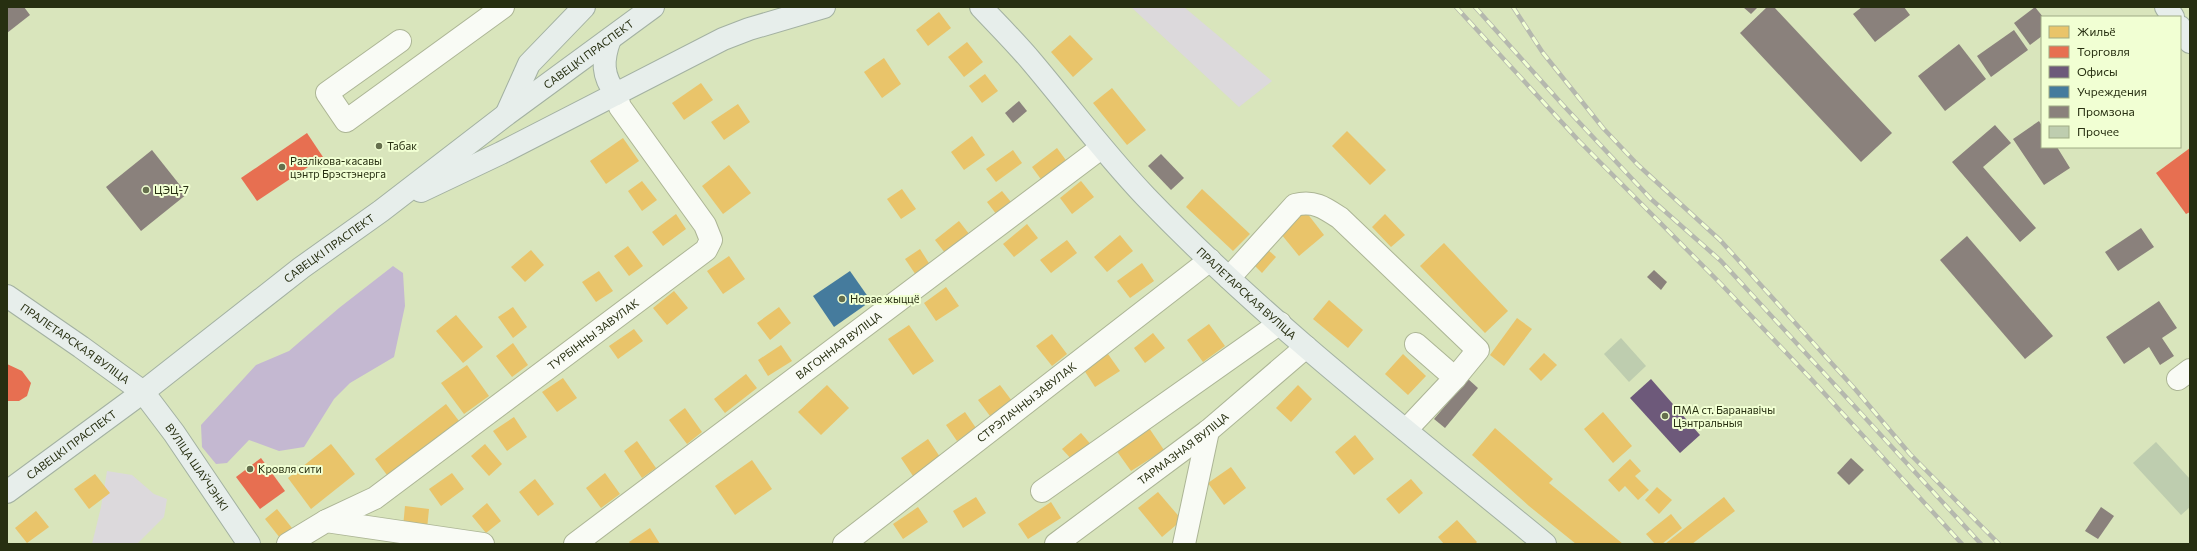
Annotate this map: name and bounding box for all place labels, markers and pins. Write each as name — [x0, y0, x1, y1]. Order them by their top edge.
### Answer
place label: Табак — [387, 139, 417, 152]
marker: Табак — [374, 141, 384, 151]
place label: Разлікова-касавы цэнтр Брэстэнерга — [290, 154, 386, 180]
marker: Разлікова-касавы цэнтр Брэстэнерга — [277, 162, 287, 172]
place label: ЦЭЦ-7 — [154, 183, 189, 196]
marker: ЦЭЦ-7 — [141, 185, 151, 195]
place label: Новае жыццё — [850, 292, 920, 305]
marker: Новае жыццё — [837, 294, 847, 304]
place label: ПМА ст. Баранавічы Цэнтральныя — [1673, 403, 1775, 429]
marker: ПМА ст. Баранавічы Цэнтральныя — [1660, 411, 1670, 421]
place label: Кровля сити — [258, 462, 322, 475]
marker: Кровля сити — [245, 464, 255, 474]

